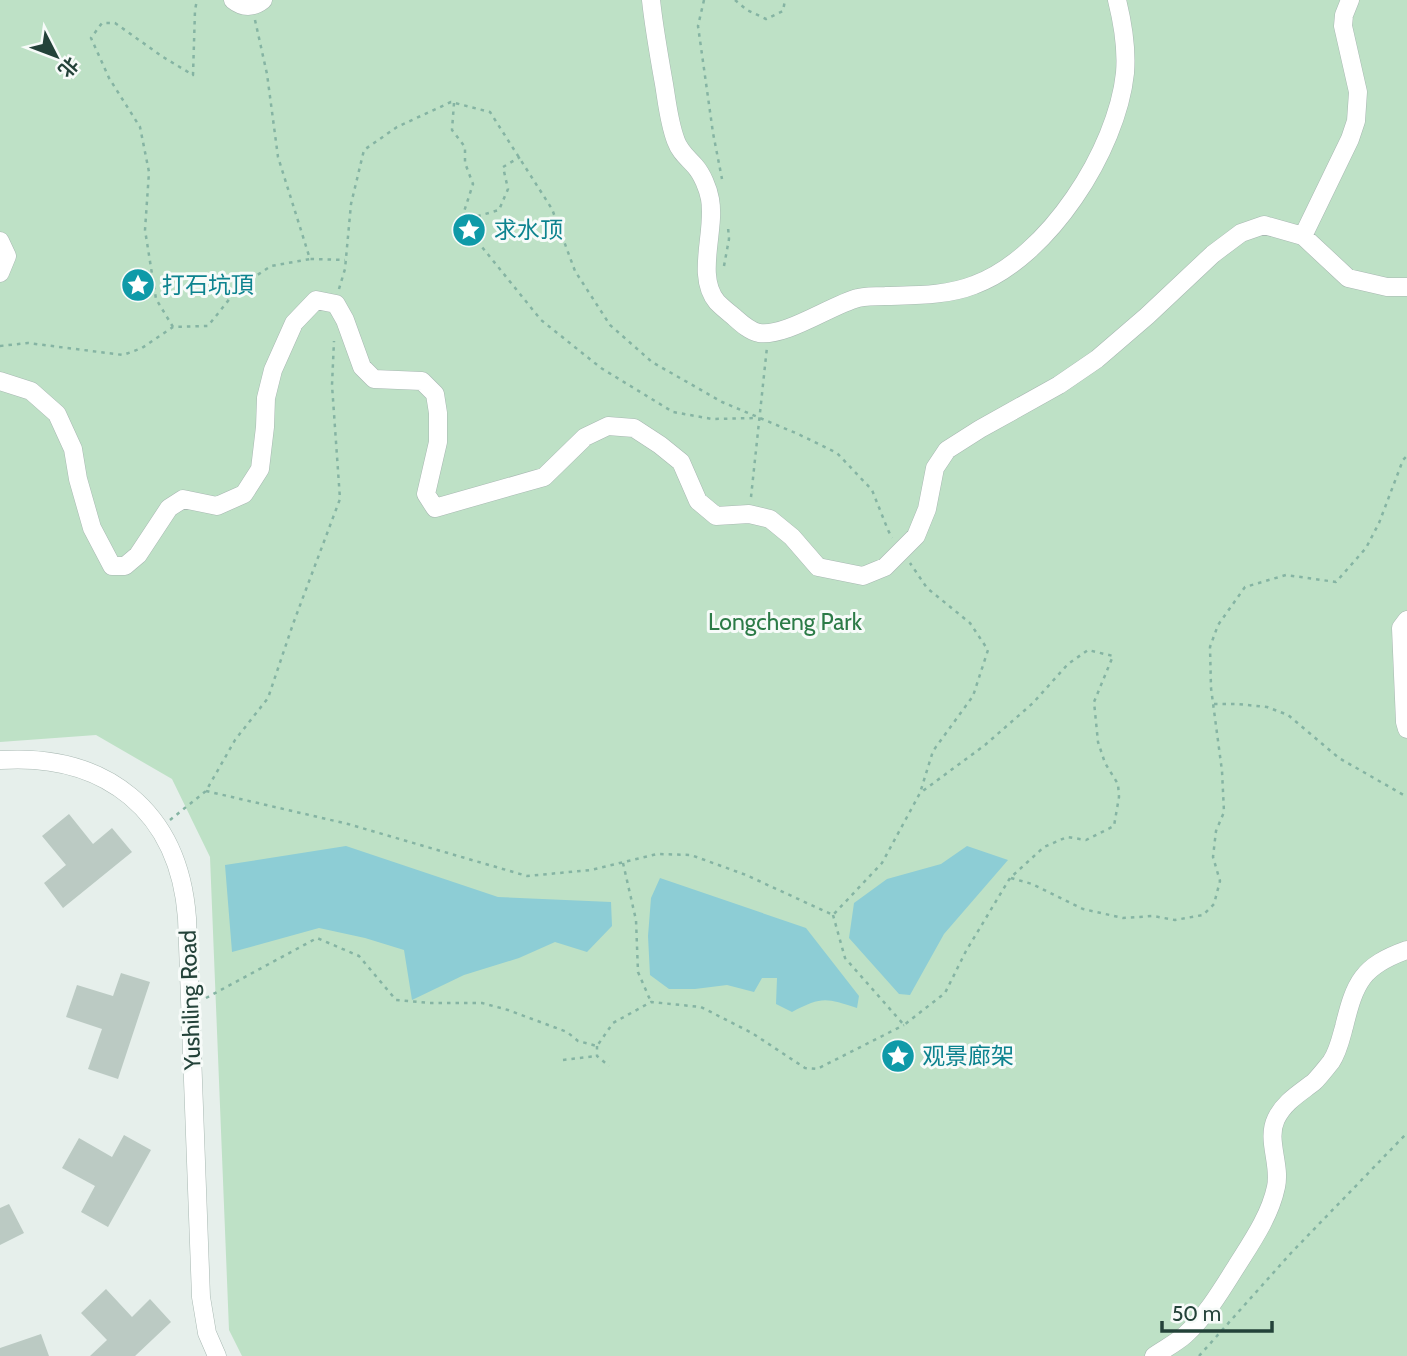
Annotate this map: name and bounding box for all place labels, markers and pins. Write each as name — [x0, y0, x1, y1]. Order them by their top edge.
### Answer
place icon: 求水顶 — [450, 211, 488, 249]
place label: 求水顶 — [494, 216, 563, 244]
place icon: 打石坑頂 — [119, 266, 157, 304]
place label: 打石坑頂 — [162, 271, 254, 299]
place icon: 观景廊架 — [879, 1037, 917, 1075]
place label: 观景廊架 — [922, 1042, 1014, 1070]

